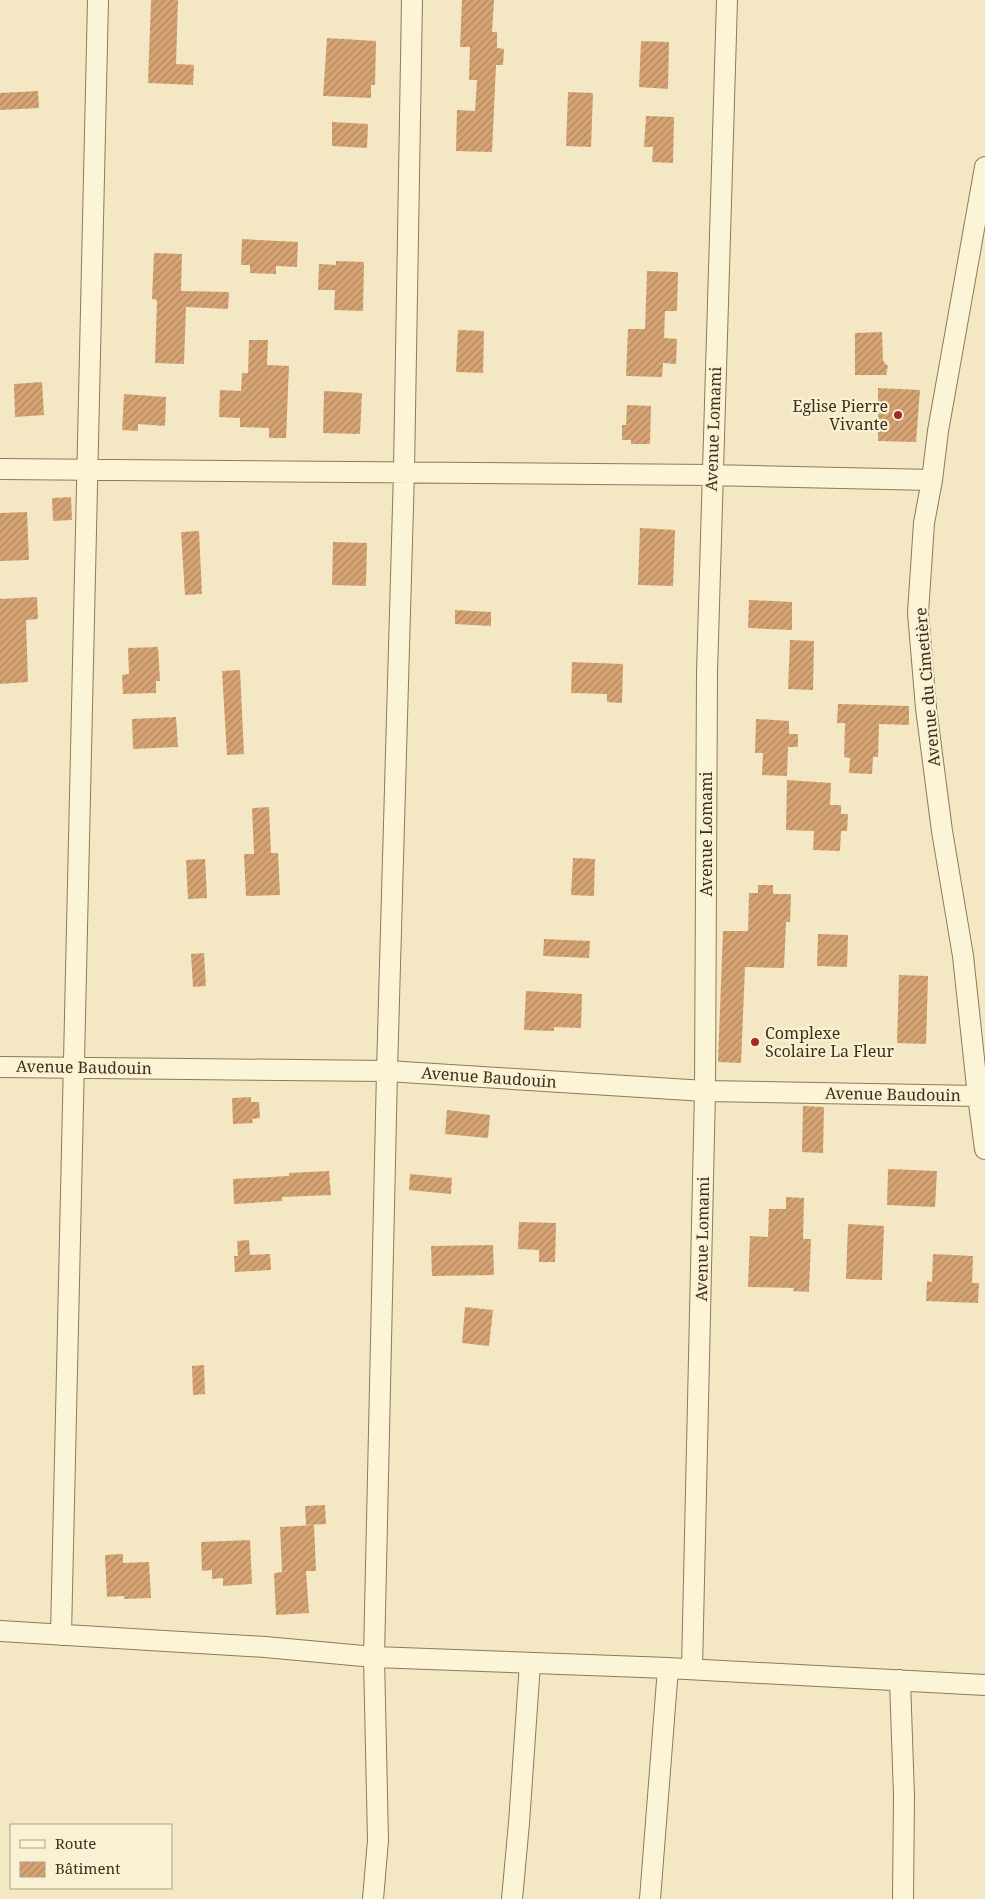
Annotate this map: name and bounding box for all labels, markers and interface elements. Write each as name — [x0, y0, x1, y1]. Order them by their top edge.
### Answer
street label: Avenue Lomami — [700, 366, 726, 492]
place label: Eglise Pierre Vivante — [792, 395, 888, 435]
marker: Eglise Pierre Vivante — [892, 409, 904, 421]
street label: Avenue du Cimetière — [909, 607, 945, 767]
street label: Avenue Lomami — [695, 772, 717, 896]
place label: Complexe Scolaire La Fleur — [765, 1022, 894, 1062]
marker: Complexe Scolaire La Fleur — [749, 1036, 761, 1048]
street label: Avenue Baudouin — [16, 1055, 152, 1079]
street label: Avenue Baudouin — [421, 1061, 557, 1093]
street label: Avenue Baudouin — [825, 1082, 961, 1106]
street label: Avenue Lomami — [690, 1176, 714, 1302]
legend — [10, 1824, 172, 1889]
text: Route — [55, 1833, 96, 1853]
text: Bâtiment — [55, 1858, 121, 1878]

